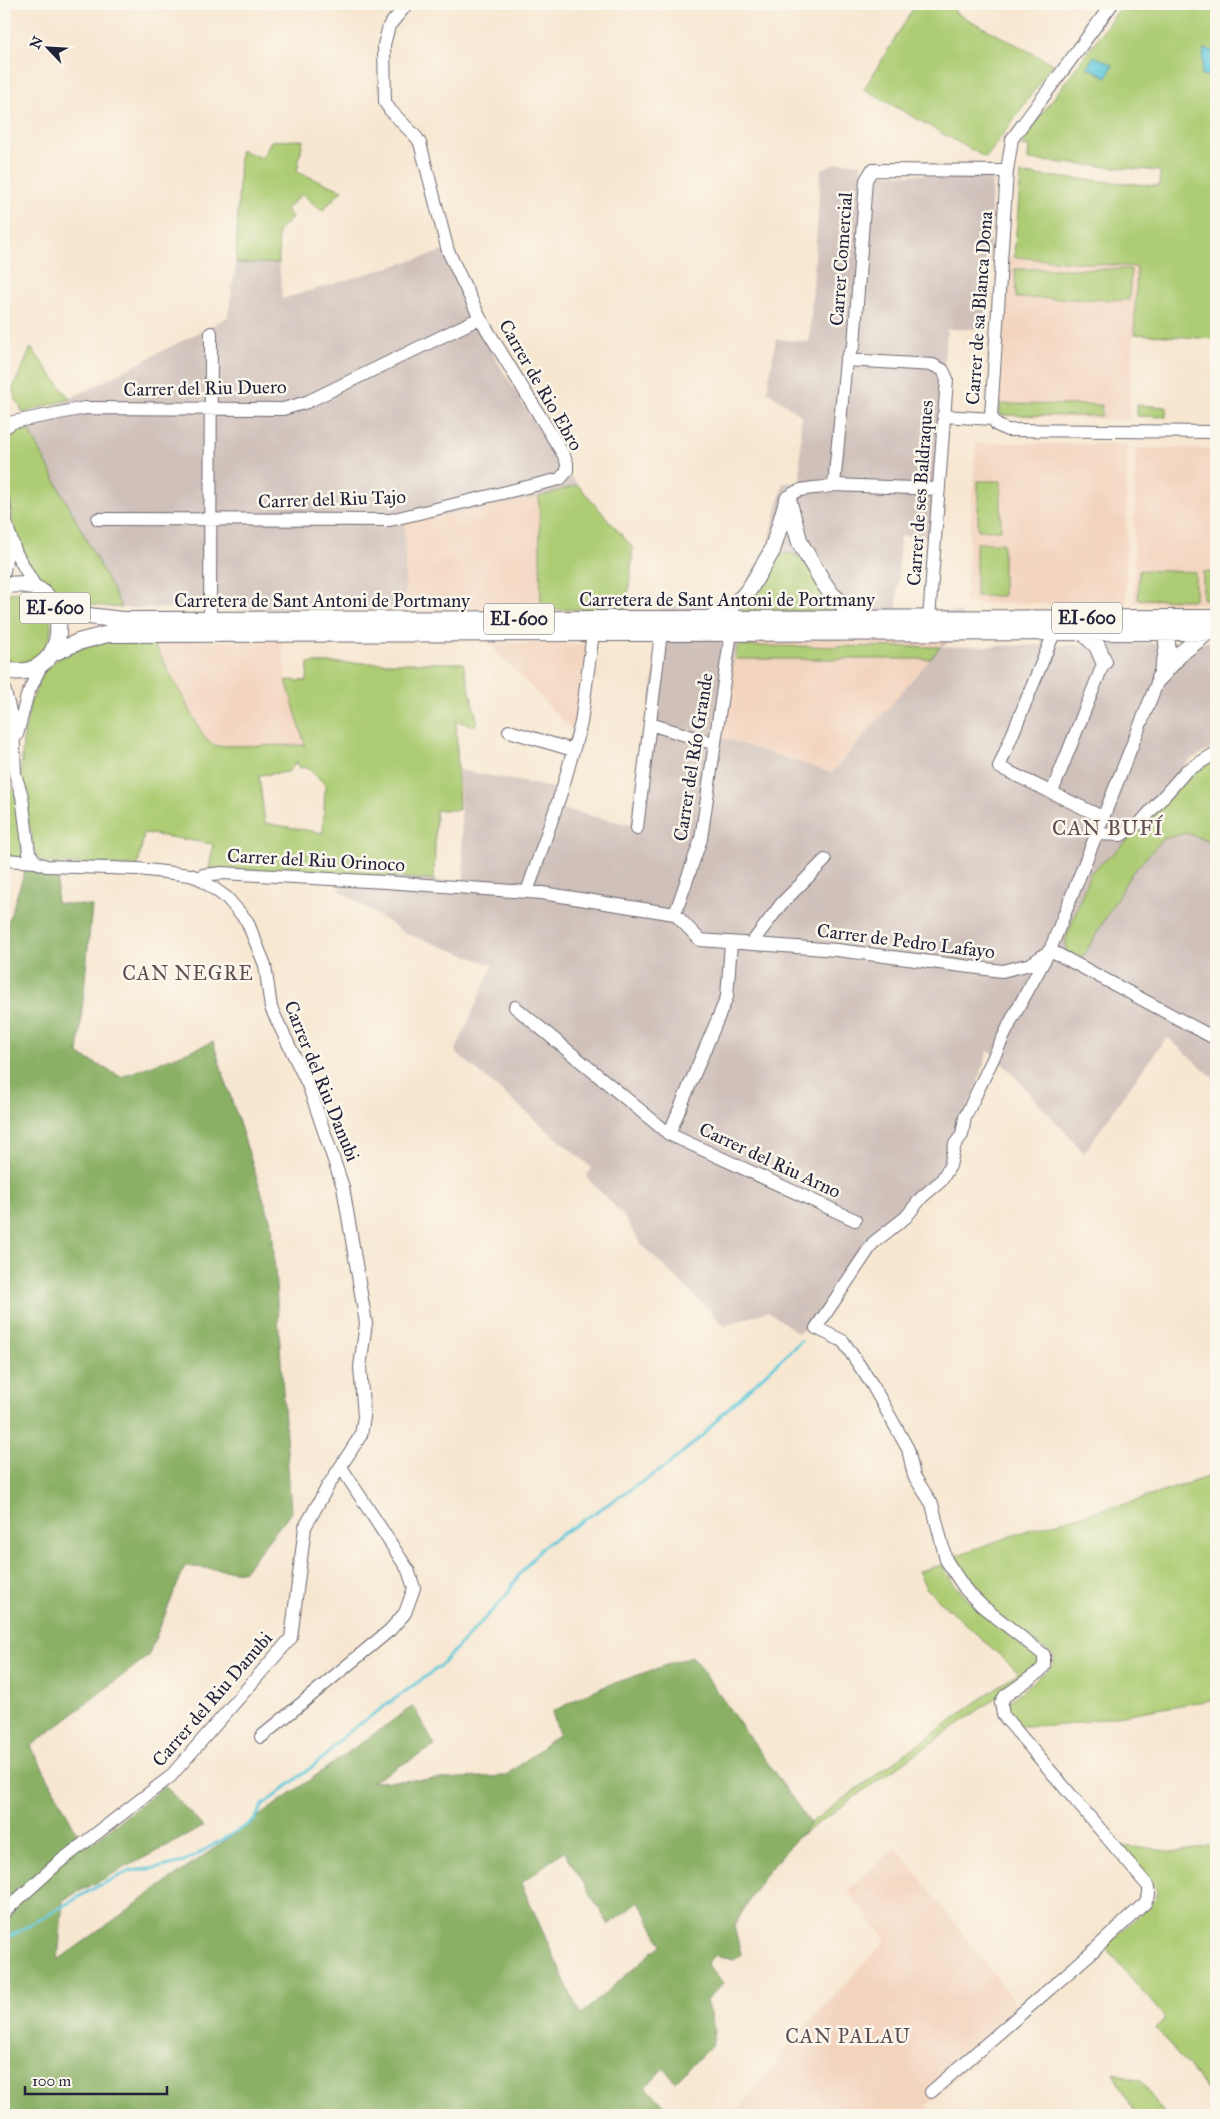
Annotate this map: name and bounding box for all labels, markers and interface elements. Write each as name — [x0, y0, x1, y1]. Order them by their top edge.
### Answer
north arrow — [22, 22, 72, 72]
text: N — [26, 34, 47, 52]
street label: Carrer Comercial — [825, 190, 857, 327]
street label: Carrer de sa Blanca Dona — [961, 209, 997, 406]
street label: Carrer de Rio Ebro — [494, 315, 588, 455]
street label: Carrer del Riu Duero — [123, 375, 287, 401]
street label: Carrer de ses Baldraques — [902, 399, 939, 587]
street label: Carrer del Riu Tajo — [258, 485, 407, 513]
street label: Carretera de Sant Antoni de Portmany — [579, 588, 876, 611]
street label: Carretera de Sant Antoni de Portmany — [174, 589, 471, 612]
road number: EI-600 — [20, 592, 90, 624]
road number: EI-600 — [1052, 602, 1122, 634]
road number: EI-600 — [484, 604, 554, 634]
street label: Carrer del Río Grande — [668, 671, 718, 843]
district label: CAN BUFÍ — [1052, 814, 1164, 841]
street label: Carrer del Riu Orinoco — [226, 844, 406, 876]
street label: Carrer de Pedro Lafayo — [816, 919, 997, 963]
district label: CAN NEGRE — [122, 961, 254, 985]
street label: Carrer del Riu Danubi — [279, 997, 365, 1165]
street label: Carrer del Riu Arno — [696, 1117, 845, 1203]
street label: Carrer del Riu Danubi — [147, 1627, 277, 1771]
district label: CAN PALAU — [785, 2024, 911, 2048]
scale bar — [25, 2064, 168, 2096]
text: 100 m — [32, 2072, 72, 2090]

